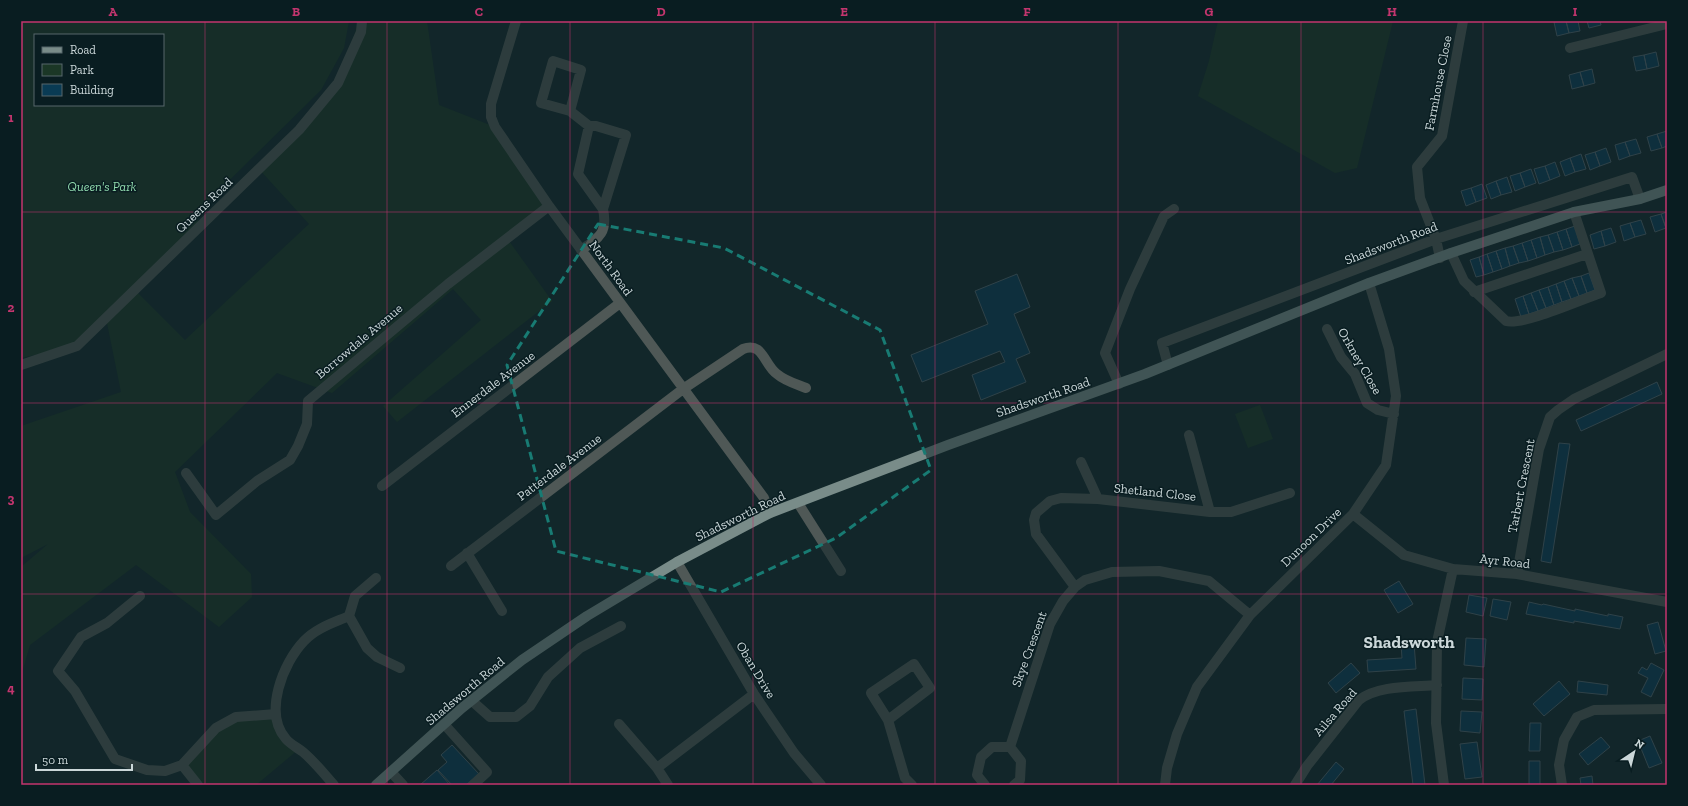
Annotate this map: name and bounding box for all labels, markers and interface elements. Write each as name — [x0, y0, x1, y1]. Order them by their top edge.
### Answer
text: A — [109, 4, 118, 19]
text: B — [292, 4, 300, 19]
text: C — [475, 4, 483, 19]
text: D — [656, 4, 666, 19]
text: E — [840, 4, 848, 19]
text: F — [1023, 4, 1031, 19]
text: G — [1205, 4, 1214, 19]
text: H — [1387, 4, 1397, 19]
text: I — [1573, 4, 1578, 19]
legend — [34, 34, 164, 106]
street label: Farmhouse Close — [1421, 34, 1455, 132]
text: Road — [70, 43, 96, 57]
text: Park — [70, 63, 95, 77]
text: Building — [70, 83, 114, 97]
text: 1 — [8, 110, 14, 125]
street label: Queens Road — [172, 174, 236, 236]
park label: Queen's Park — [68, 179, 137, 194]
street label: Shadsworth Road — [1343, 218, 1439, 268]
street label: North Road — [586, 238, 636, 298]
text: 2 — [8, 300, 15, 315]
street label: Borrowdale Avenue — [313, 300, 405, 382]
street label: Orkney Close — [1335, 325, 1385, 397]
street label: Ennerdale Avenue — [448, 348, 538, 420]
street label: Shadsworth Road — [994, 374, 1092, 420]
street label: Patterdale Avenue — [514, 430, 604, 504]
street label: Tarbert Crescent — [1505, 437, 1538, 534]
street label: Shetland Close — [1113, 480, 1197, 504]
street label: Shadsworth Road — [693, 488, 787, 544]
text: 3 — [8, 491, 15, 506]
street label: Dunoon Drive — [1278, 504, 1344, 570]
street label: Ayr Road — [1479, 551, 1531, 571]
street label: Skye Crescent — [1008, 609, 1050, 689]
district label: Shadsworth — [1363, 632, 1455, 652]
street label: Oban Drive — [733, 639, 779, 701]
street label: Shadsworth Road — [423, 654, 507, 728]
text: 4 — [7, 681, 15, 696]
street label: Ailsa Road — [1310, 685, 1360, 739]
north arrow — [1614, 732, 1654, 772]
text: N — [1632, 736, 1647, 752]
scale bar — [36, 746, 132, 772]
text: 50 m — [42, 753, 69, 767]

